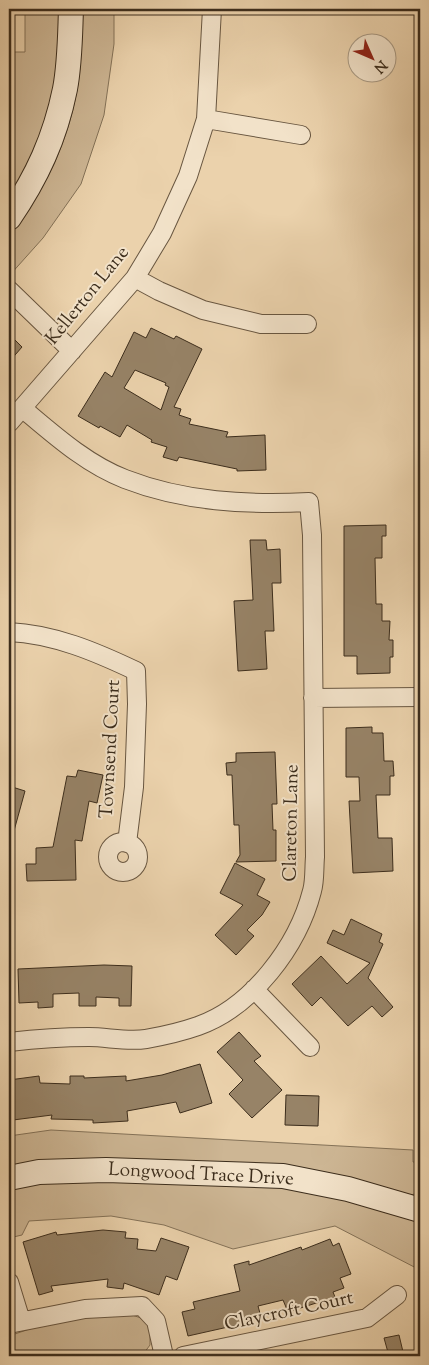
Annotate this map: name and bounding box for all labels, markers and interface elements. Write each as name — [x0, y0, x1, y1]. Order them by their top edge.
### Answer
north arrow — [346, 32, 396, 82]
text: N — [369, 55, 391, 77]
street label: Kellerton Lane — [40, 241, 136, 351]
street label: Townsend Court — [94, 678, 128, 819]
street label: Clareton Lane — [277, 764, 307, 882]
street label: Longwood Trace Drive — [107, 1157, 295, 1193]
street label: Claycroft Court — [222, 1285, 356, 1339]

